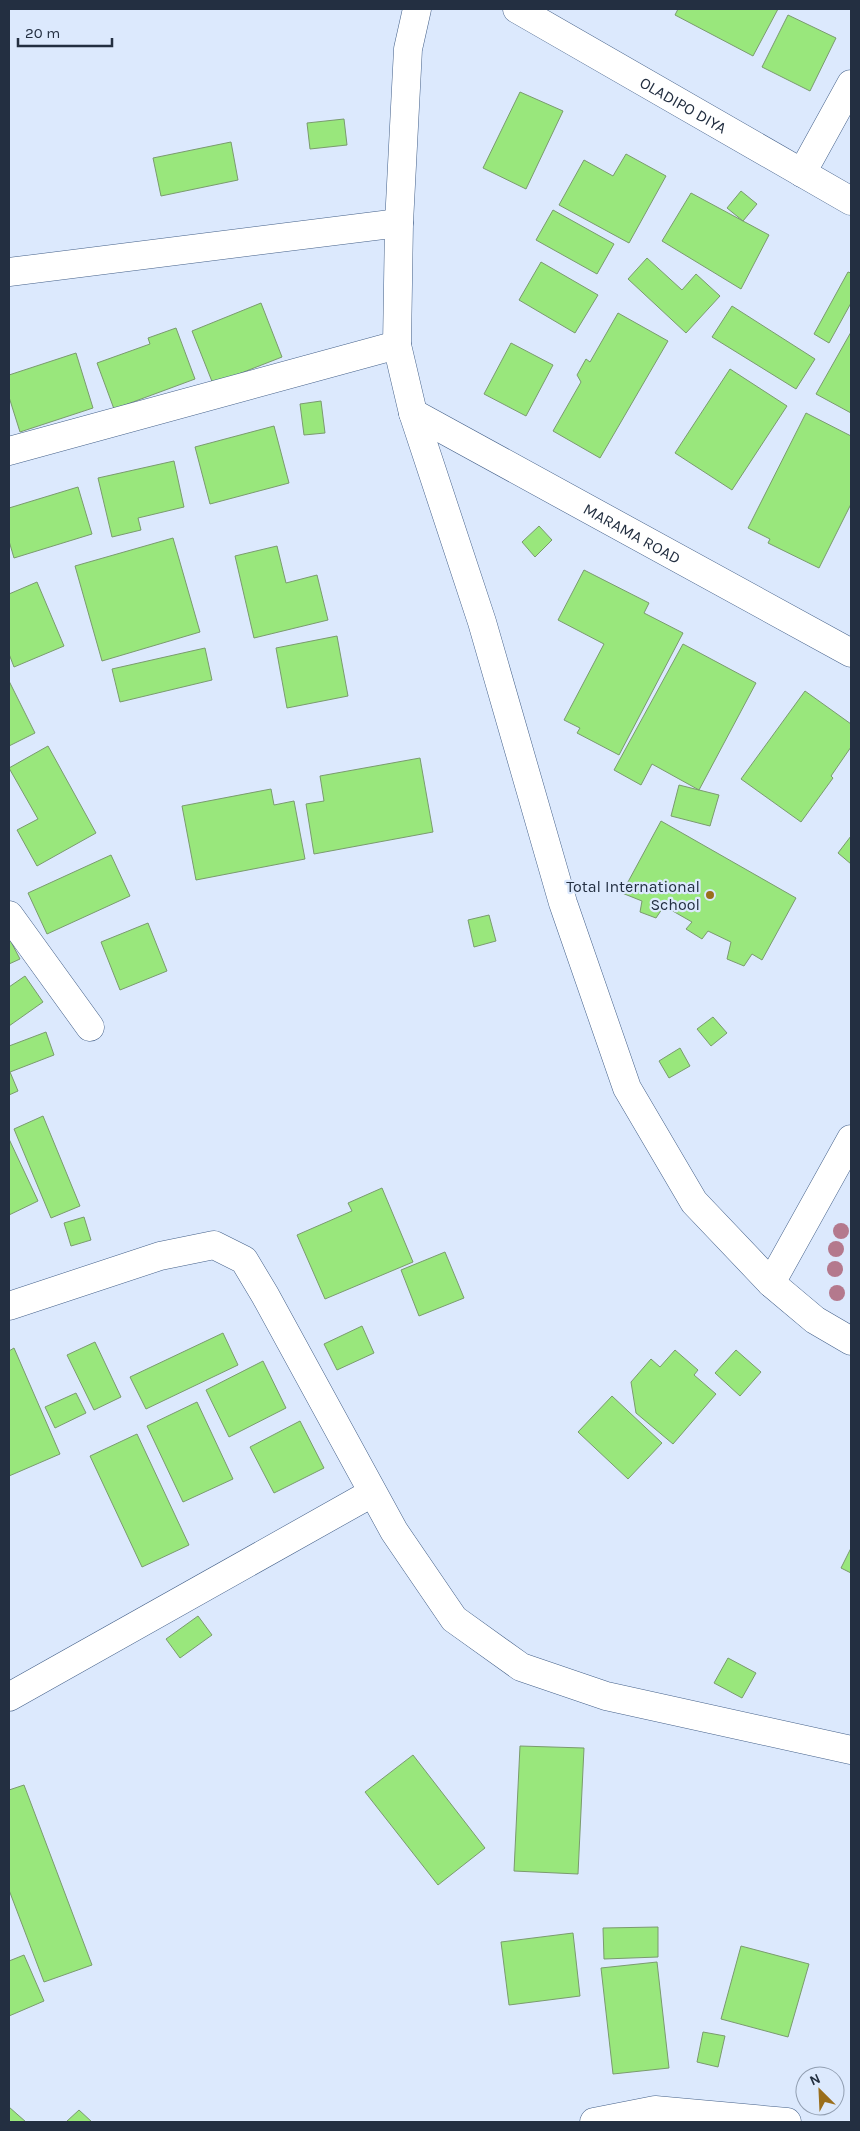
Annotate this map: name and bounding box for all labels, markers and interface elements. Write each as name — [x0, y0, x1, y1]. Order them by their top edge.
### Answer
scale bar — [18, 15, 111, 47]
text: 20 m — [25, 24, 60, 42]
street label: OLADIPO DIYA — [637, 72, 730, 137]
street label: MARAMA ROAD — [580, 499, 684, 567]
place label: Total International School — [566, 877, 700, 914]
marker: Total International School — [704, 889, 716, 901]
north arrow — [795, 2066, 845, 2116]
text: N — [807, 2070, 823, 2089]

